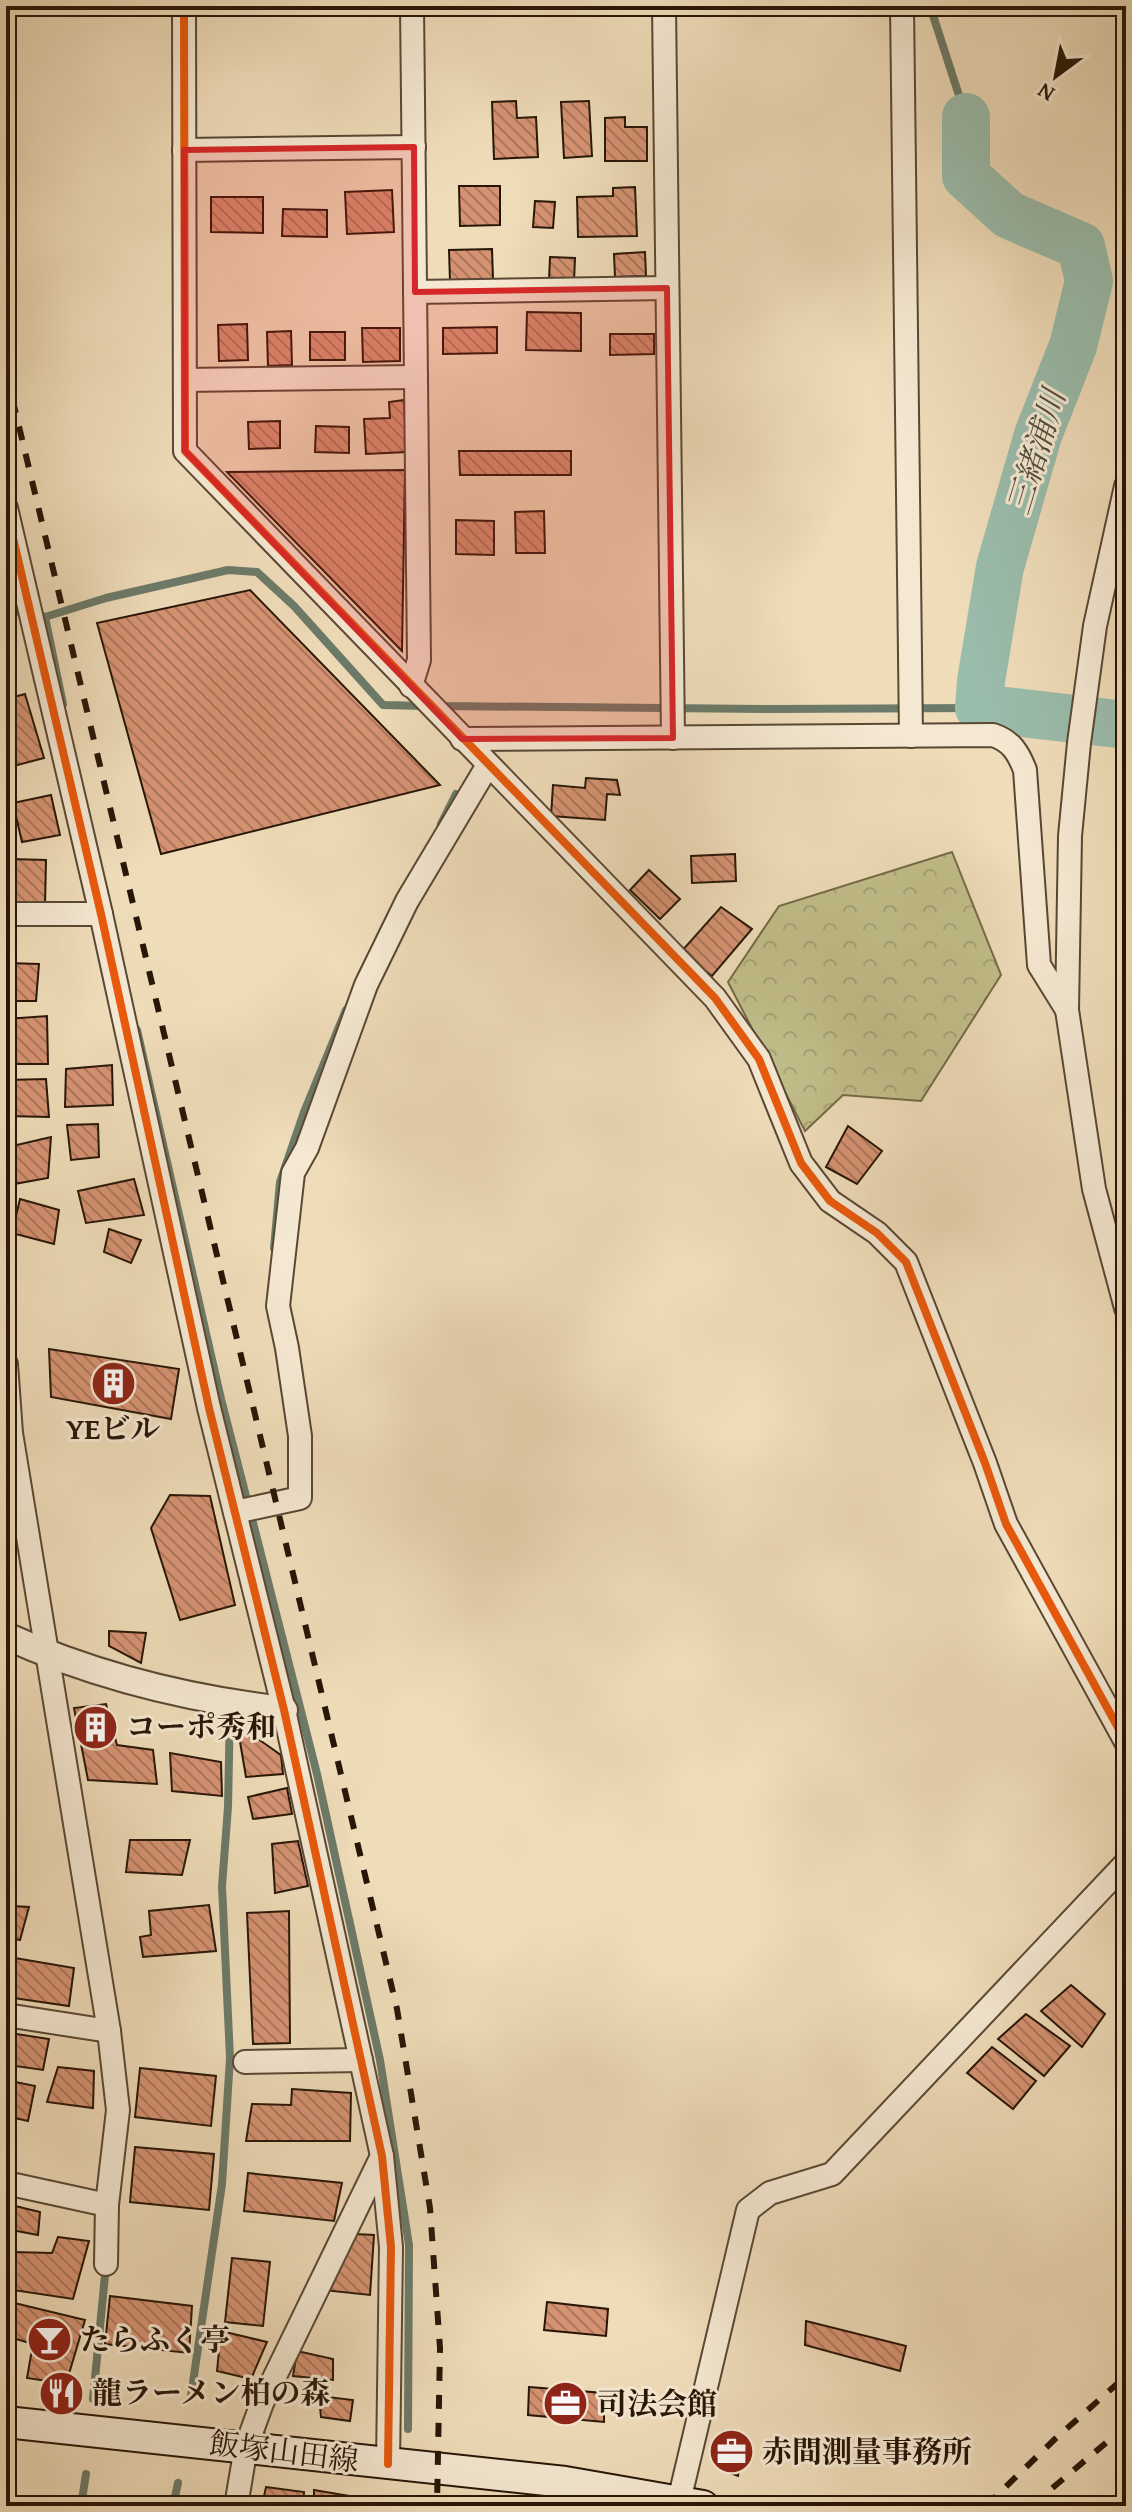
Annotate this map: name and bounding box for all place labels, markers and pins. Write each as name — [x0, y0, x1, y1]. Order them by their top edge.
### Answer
building icon: YEビル — [89, 1359, 137, 1407]
place label: YEビル — [66, 1406, 160, 1450]
building icon: コーポ秀和 — [71, 1703, 119, 1751]
place label: コーポ秀和 — [126, 1704, 276, 1748]
bar icon: たらふく亭 — [25, 2316, 73, 2364]
place label: たらふく亭 — [80, 2317, 230, 2361]
restaurant icon: 龍ラーメン柏の森 — [37, 2369, 85, 2417]
place label: 龍ラーメン柏の森 — [92, 2370, 331, 2414]
office icon: 司法会館 — [542, 2380, 590, 2428]
place label: 司法会館 — [597, 2381, 717, 2425]
office icon: 赤間測量事務所 — [707, 2428, 755, 2476]
place label: 赤間測量事務所 — [762, 2429, 972, 2473]

